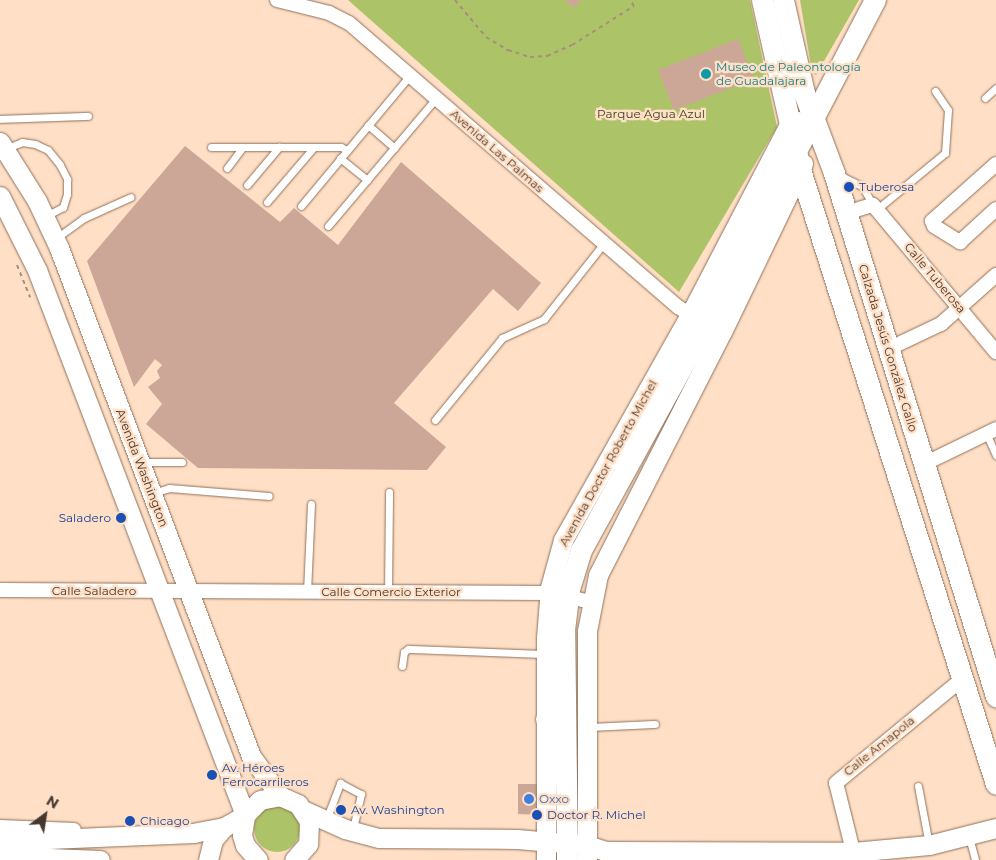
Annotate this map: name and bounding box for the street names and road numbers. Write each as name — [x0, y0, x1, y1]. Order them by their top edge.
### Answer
street label: Avenida Las Palmas — [447, 106, 547, 196]
street label: Calle Tuberosa — [901, 240, 969, 316]
street label: Calzada Jesús González Gallo — [856, 262, 920, 434]
street label: Avenida Doctor Roberto Michel — [556, 377, 660, 549]
street label: Avenida Washington — [113, 407, 171, 529]
street label: Calle Saladero — [52, 584, 136, 598]
street label: Calle Comercio Exterior — [321, 585, 461, 599]
street label: Calle Amapola — [841, 713, 917, 779]

